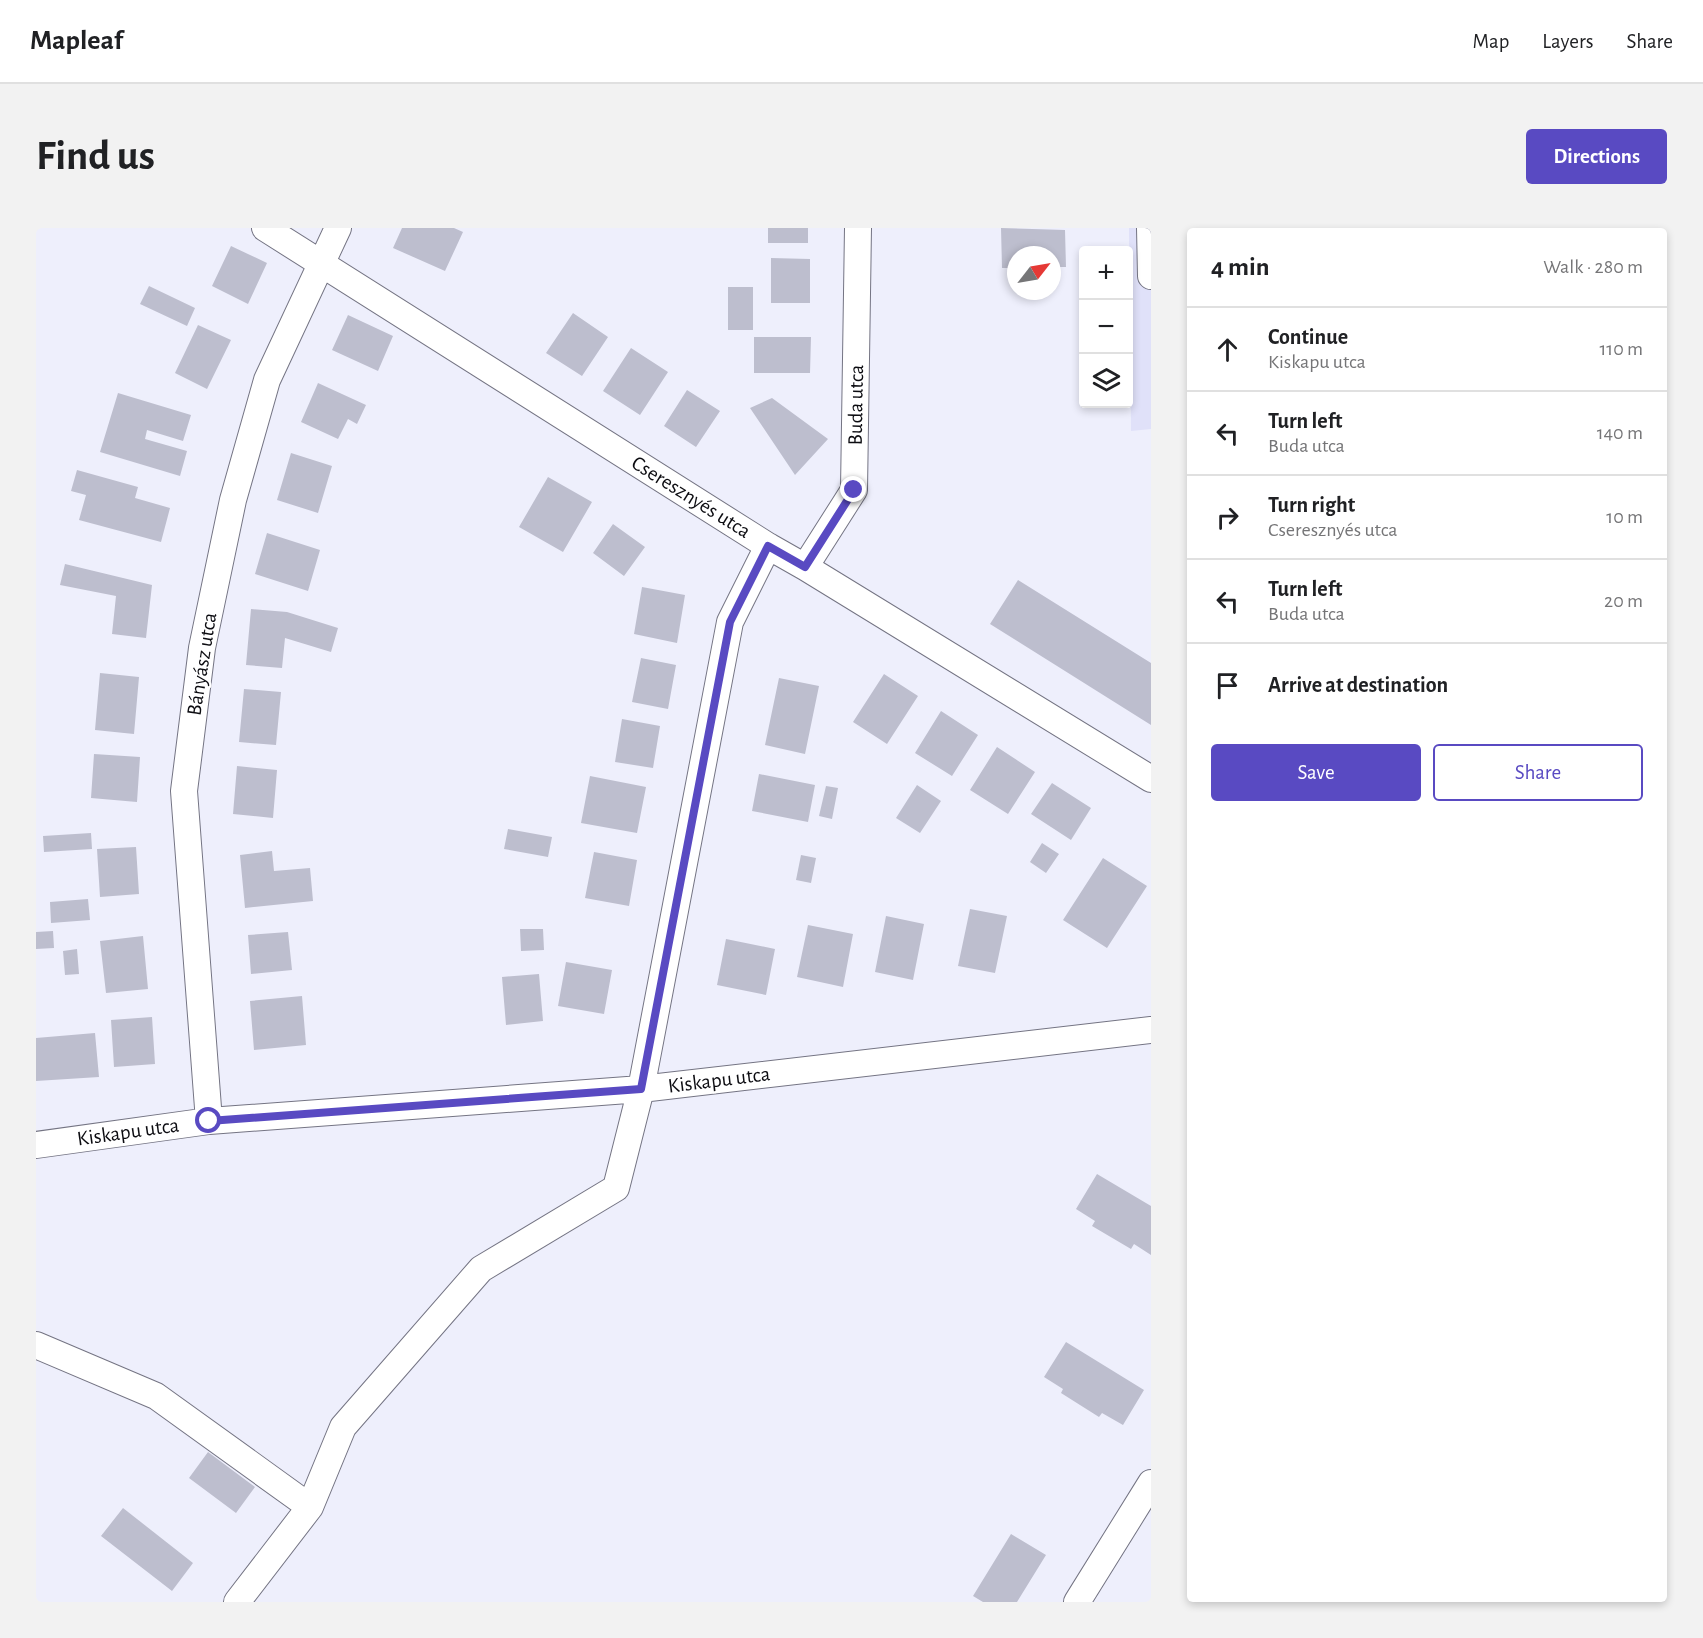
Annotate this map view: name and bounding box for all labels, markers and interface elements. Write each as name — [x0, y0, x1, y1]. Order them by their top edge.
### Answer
text: Mapleaf — [30, 27, 123, 55]
text: Map — [1473, 31, 1509, 52]
text: Layers — [1542, 31, 1593, 52]
text: Share — [1626, 31, 1673, 52]
button: Directions — [1526, 129, 1667, 184]
text: Find us — [36, 135, 155, 177]
north arrow — [1007, 246, 1061, 300]
map controls — [1079, 246, 1133, 408]
button: + — [1079, 246, 1133, 300]
text: 4 min — [1211, 254, 1270, 280]
text: Walk · 280 m — [1543, 257, 1643, 277]
button: − — [1079, 300, 1133, 354]
text: Continue — [1268, 326, 1348, 348]
icon: ahead — [1211, 333, 1244, 366]
text: 110 m — [1599, 339, 1643, 359]
text: Kiskapu utca — [1268, 352, 1366, 372]
button: layers — [1079, 354, 1133, 408]
street label: Buda utca — [845, 364, 867, 446]
text: Turn left — [1268, 410, 1342, 432]
icon: left — [1211, 417, 1244, 450]
text: 140 m — [1597, 423, 1643, 443]
text: Buda utca — [1268, 436, 1345, 456]
street label: Cseresznyés utca — [628, 452, 754, 542]
route end — [840, 476, 866, 502]
text: Turn right — [1268, 494, 1355, 516]
icon: right — [1211, 501, 1244, 534]
text: 10 m — [1606, 507, 1643, 527]
text: Cseresznyés utca — [1268, 520, 1397, 540]
text: Turn left — [1268, 578, 1342, 600]
icon: left — [1211, 585, 1244, 618]
text: 20 m — [1604, 591, 1643, 611]
text: Buda utca — [1268, 604, 1345, 624]
street label: Bányász utca — [183, 611, 221, 717]
icon: arrive — [1211, 669, 1244, 702]
text: Arrive at destination — [1268, 674, 1448, 696]
button: Save — [1211, 744, 1421, 801]
button: Share — [1433, 744, 1643, 801]
street label: Kiskapu utca — [667, 1063, 772, 1097]
route start — [195, 1107, 221, 1133]
street label: Kiskapu utca — [76, 1114, 181, 1150]

